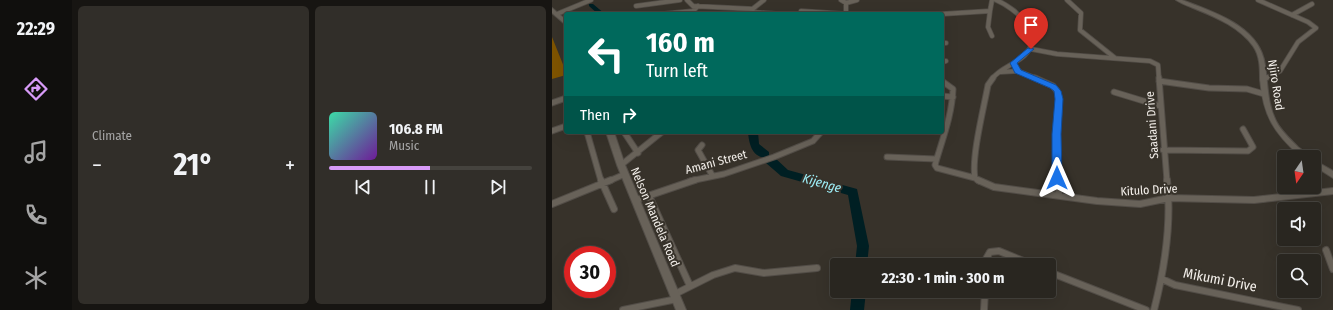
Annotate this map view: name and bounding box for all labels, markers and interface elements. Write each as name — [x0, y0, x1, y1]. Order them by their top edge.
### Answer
pin — [1014, 8, 1048, 49]
icon: arrive — [1020, 14, 1042, 36]
text: 22:29 — [17, 18, 55, 40]
text: 160 m — [646, 26, 715, 59]
icon: left — [580, 28, 632, 80]
street label: Njiro Road — [1265, 59, 1287, 111]
text: Turn left — [646, 60, 708, 82]
icon: directions — [22, 75, 50, 103]
street label: Saadani Drive — [1143, 91, 1161, 159]
icon: right — [618, 104, 640, 126]
text: Then — [580, 106, 610, 124]
text: 106.8 FM — [389, 120, 443, 138]
text: Climate — [92, 128, 132, 143]
icon: music — [22, 138, 50, 166]
text: Music — [389, 138, 419, 153]
text: 21° — [173, 147, 214, 183]
street label: Amani Street — [684, 147, 748, 177]
north arrow — [1277, 150, 1321, 194]
map controls — [1277, 150, 1321, 298]
text: − — [92, 152, 102, 179]
text: + — [285, 152, 295, 179]
position arrow — [1036, 157, 1078, 199]
street label: Nelson Mandela Road — [628, 165, 682, 269]
water label: Kijenge — [801, 170, 843, 196]
icon: previous — [352, 176, 374, 198]
icon: pause — [419, 176, 441, 198]
icon: next — [487, 176, 509, 198]
street label: Kitulo Drive — [1120, 182, 1178, 198]
icon: phone — [22, 201, 50, 229]
button: sound — [1277, 202, 1321, 246]
speed limit sign: 30 — [564, 246, 616, 298]
button: search — [1277, 254, 1321, 298]
icon: climate — [22, 264, 50, 292]
street label: Mikumi Drive — [1182, 265, 1258, 295]
text: 22:30 · 1 min · 300 m — [882, 269, 1004, 287]

